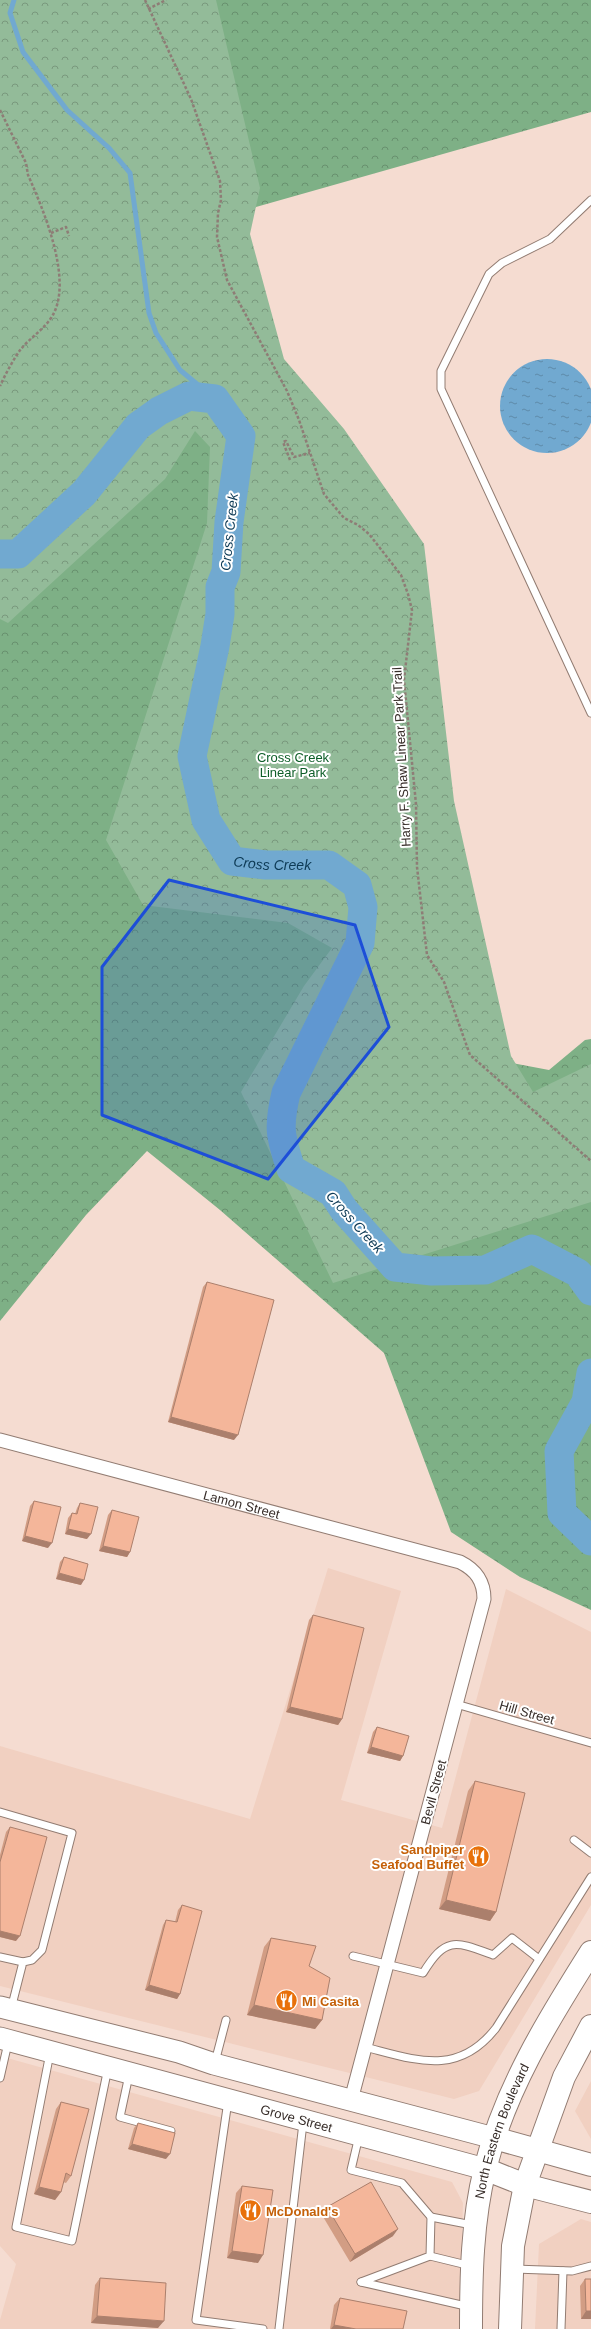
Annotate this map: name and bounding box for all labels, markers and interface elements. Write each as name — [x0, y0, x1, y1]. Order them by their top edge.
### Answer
water label: Cross Creek — [217, 491, 241, 572]
street label: Harry F. Shaw Linear Park Trail — [389, 667, 414, 847]
park label: Cross Creek Linear Park — [257, 750, 330, 780]
water label: Cross Creek — [233, 853, 312, 873]
water label: Cross Creek — [323, 1188, 388, 1257]
street label: Lamon Street — [202, 1487, 282, 1522]
street label: Hill Street — [498, 1698, 556, 1728]
street label: Bevil Street — [418, 1758, 449, 1826]
place label: Sandpiper Seafood Buffet — [372, 1842, 465, 1872]
restaurant icon: Sandpiper Seafood Buffet — [466, 1843, 492, 1869]
restaurant icon: Mi Casita — [273, 1988, 299, 2014]
place label: Mi Casita — [302, 1994, 360, 2009]
street label: North Eastern Boulevard — [472, 2061, 532, 2200]
street label: Grove Street — [259, 2102, 334, 2135]
restaurant icon: McDonald's — [238, 2198, 264, 2224]
place label: McDonald's — [266, 2204, 338, 2219]

